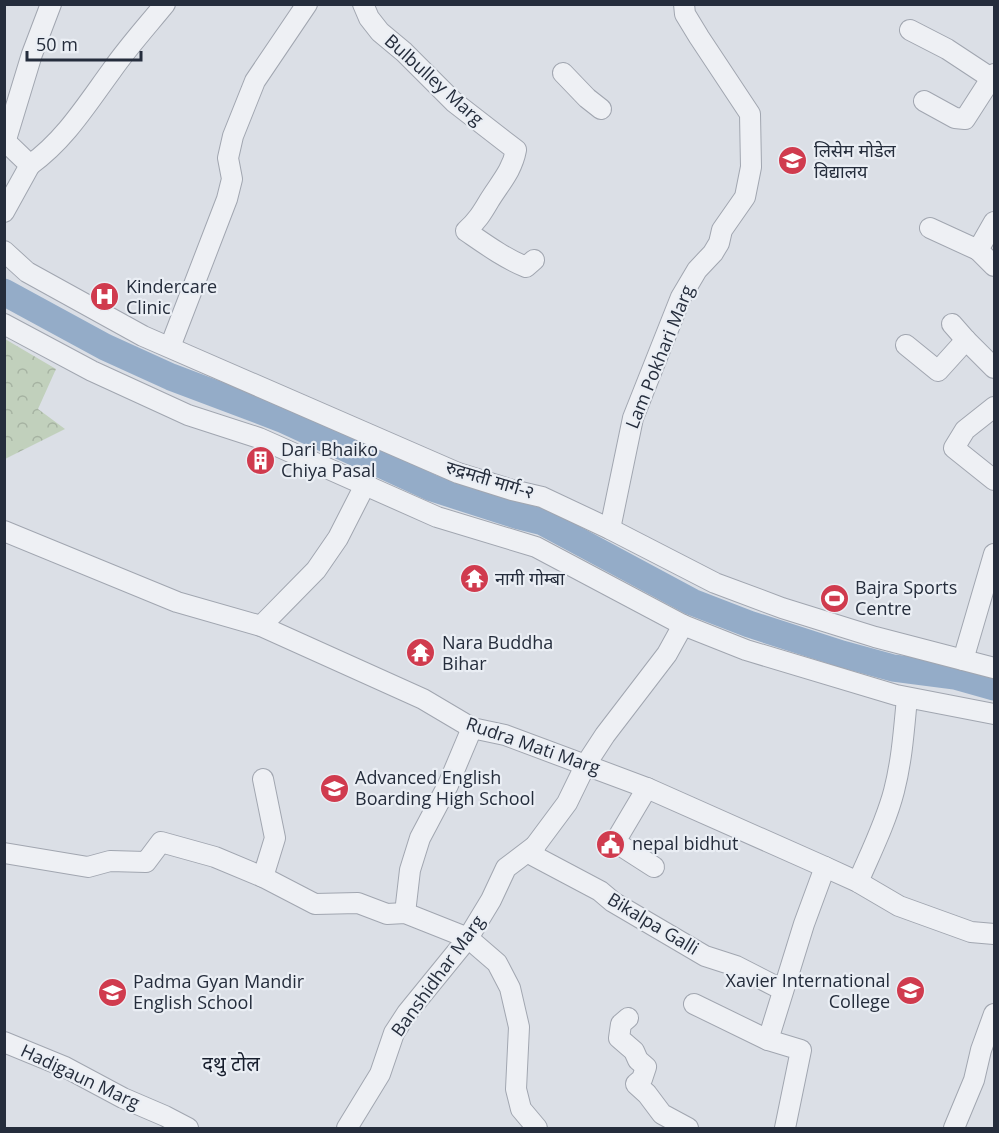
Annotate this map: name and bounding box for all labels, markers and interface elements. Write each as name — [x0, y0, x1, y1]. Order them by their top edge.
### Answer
scale bar — [27, 24, 141, 62]
street label: Bulbulley Marg — [380, 28, 489, 130]
text: 50 m — [36, 32, 78, 56]
place label: लिसेम मोडेल विद्यालय — [814, 138, 897, 183]
school or university icon: लिसेम मोडेल विद्यालय — [777, 145, 809, 177]
place label: Kindercare Clinic — [126, 274, 217, 319]
hospital icon: Kindercare Clinic — [89, 281, 121, 313]
street label: Lam Pokhari Marg — [619, 281, 699, 432]
place label: Dari Bhaiko Chiya Pasal — [281, 437, 378, 482]
building icon: Dari Bhaiko Chiya Pasal — [244, 444, 276, 476]
street label: रुद्रमती मार्ग-२ — [443, 454, 538, 504]
temple icon: नागी गोम्बा — [458, 563, 490, 595]
place label: नागी गोम्बा — [495, 566, 565, 590]
place label: Bajra Sports Centre — [855, 575, 957, 620]
sports icon: Bajra Sports Centre — [818, 582, 850, 614]
place label: Nara Buddha Bihar — [442, 630, 553, 675]
temple icon: Nara Buddha Bihar — [405, 637, 437, 669]
street label: Rudra Mati Marg — [463, 711, 604, 779]
place label: Advanced English Boarding High School — [355, 765, 535, 810]
school or university icon: Advanced English Boarding High School — [318, 772, 350, 804]
public building icon: nepal bidhut — [595, 828, 627, 860]
place label: nepal bidhut — [632, 831, 738, 855]
street label: Bikalpa Galli — [603, 886, 704, 960]
street label: Banshidhar Marg — [385, 910, 489, 1041]
place label: Xavier International College — [726, 968, 890, 1013]
place label: Padma Gyan Mandir English School — [133, 969, 305, 1014]
school or university icon: Xavier International College — [895, 975, 927, 1007]
school or university icon: Padma Gyan Mandir English School — [96, 976, 128, 1008]
street label: Hadigaun Marg — [17, 1038, 144, 1114]
district label: दथु टोल — [202, 1050, 260, 1077]

